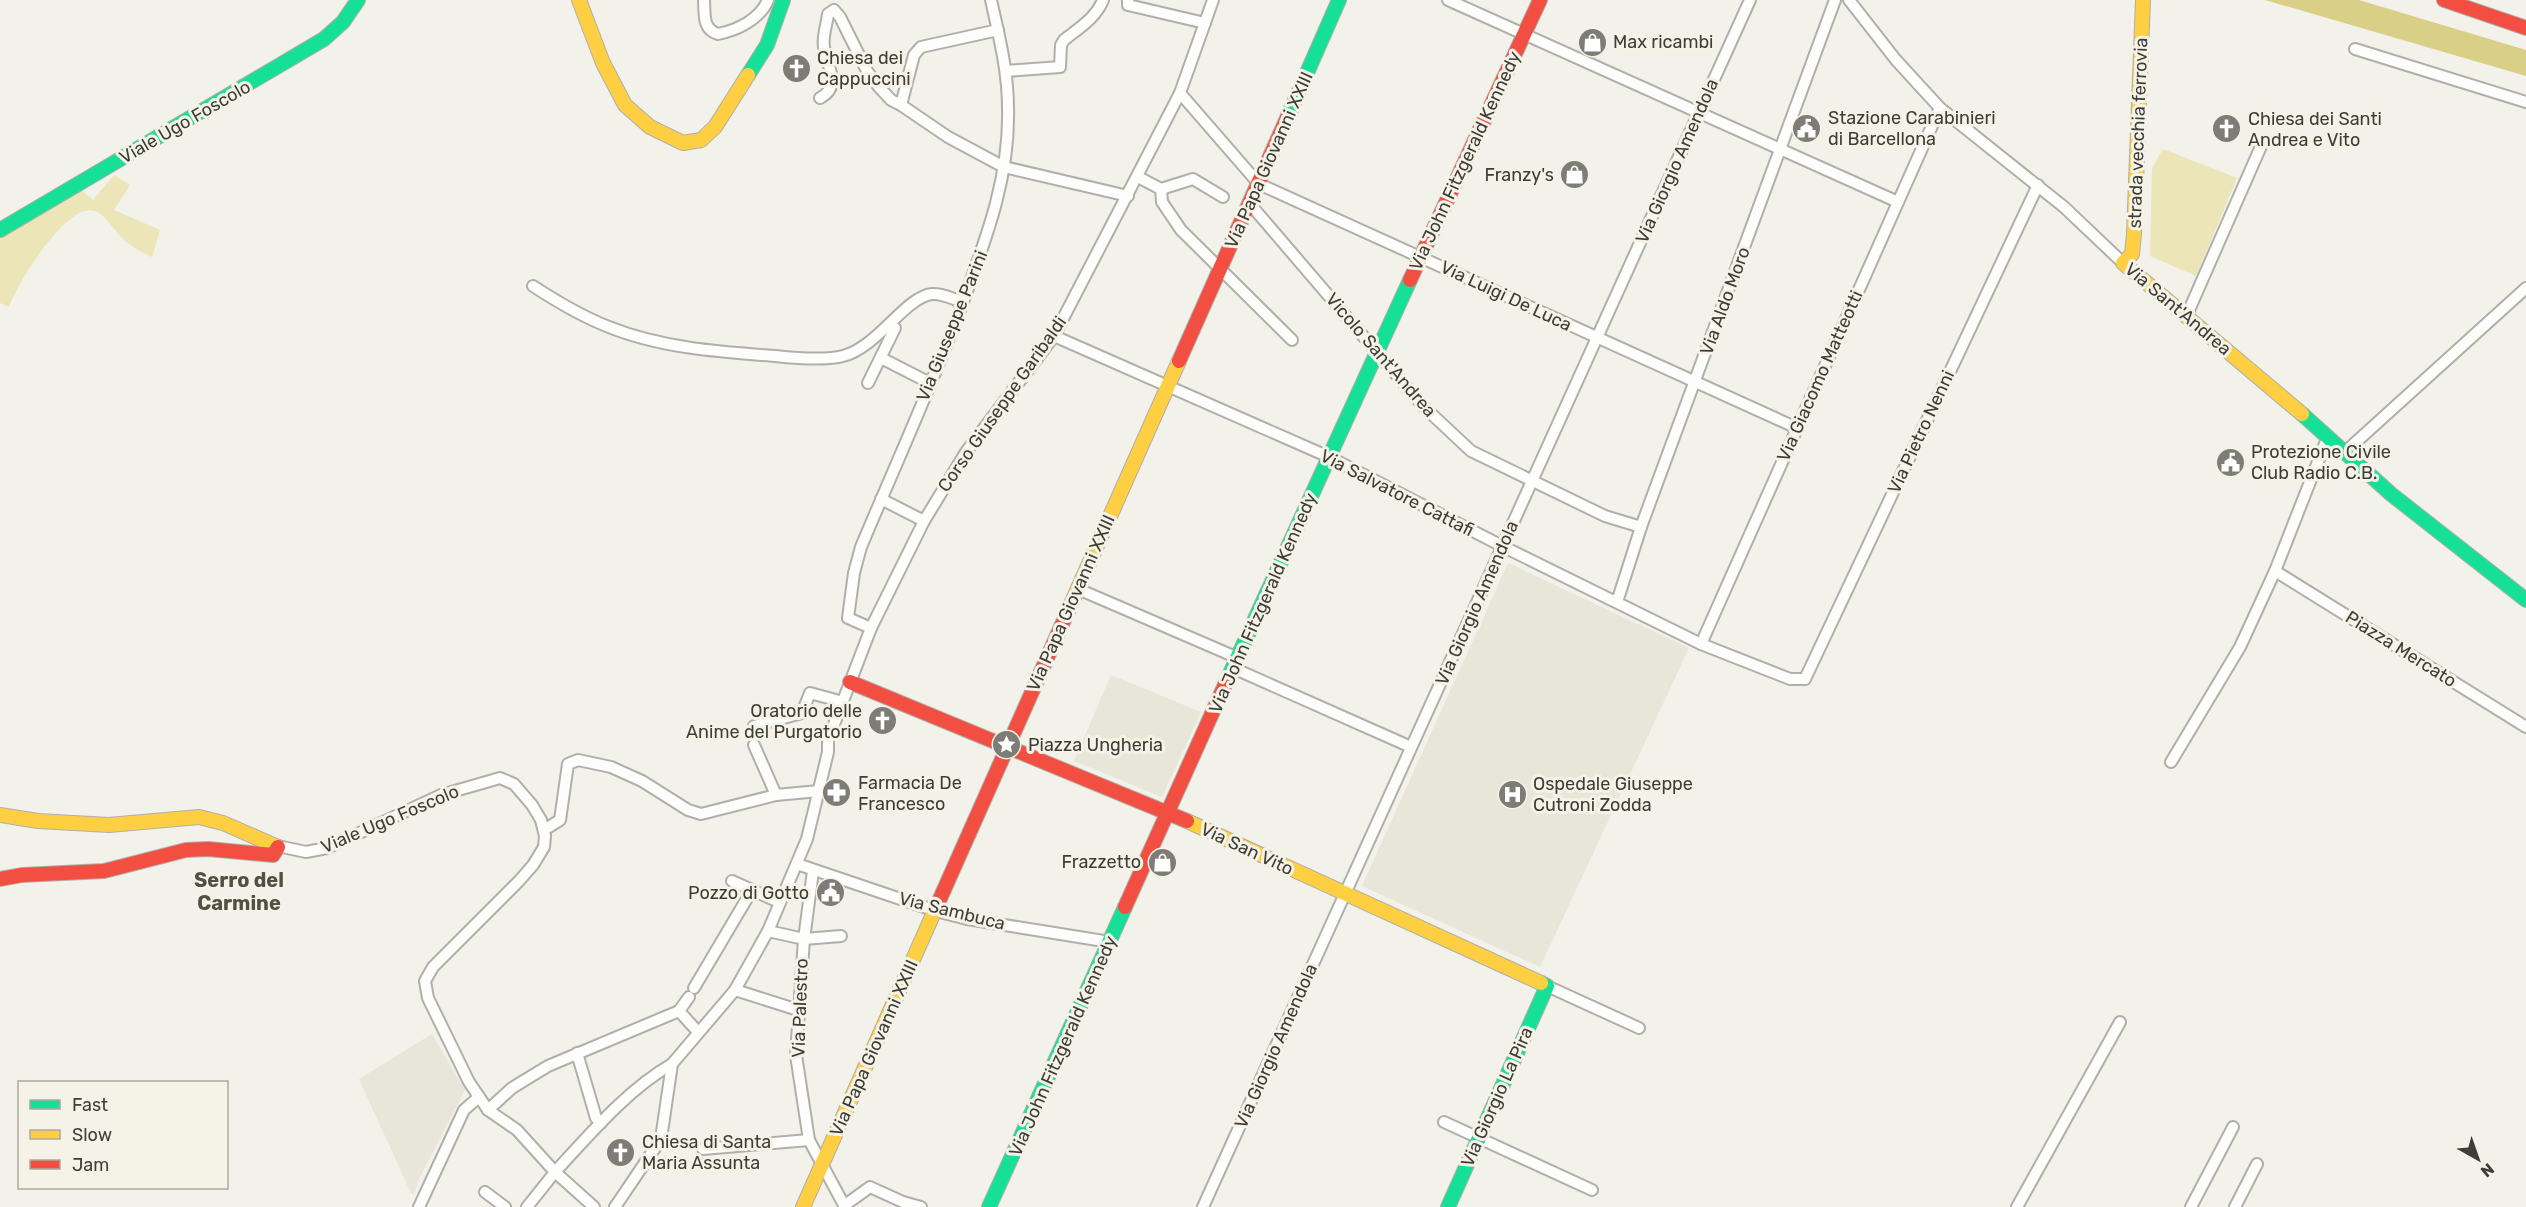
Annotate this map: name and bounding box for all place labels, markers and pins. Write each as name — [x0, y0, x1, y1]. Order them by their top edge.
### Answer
shop icon: Max ricambi — [1576, 26, 1608, 58]
place label: Max ricambi — [1613, 31, 1713, 53]
place label: Chiesa dei Cappuccini — [817, 47, 911, 90]
church icon: Chiesa dei Cappuccini — [780, 52, 812, 84]
place label: Stazione Carabinieri di Barcellona — [1828, 107, 1996, 150]
place label: Chiesa dei Santi Andrea e Vito — [2248, 108, 2382, 151]
public building icon: Stazione Carabinieri di Barcellona — [1791, 112, 1823, 144]
church icon: Chiesa dei Santi Andrea e Vito — [2211, 113, 2243, 145]
shop icon: Franzy's — [1559, 159, 1591, 191]
place label: Franzy's — [1484, 164, 1554, 186]
place label: Protezione Civile Club Radio C.B. — [2251, 441, 2391, 484]
public building icon: Protezione Civile Club Radio C.B. — [2214, 446, 2246, 478]
place label: Oratorio delle Anime del Purgatorio — [686, 700, 862, 743]
church icon: Oratorio delle Anime del Purgatorio — [867, 705, 899, 737]
place icon: Piazza Ungheria — [991, 729, 1023, 761]
place label: Piazza Ungheria — [1028, 734, 1163, 756]
place label: Farmacia De Francesco — [858, 772, 962, 815]
place label: Ospedale Giuseppe Cutroni Zodda — [1533, 773, 1693, 816]
pharmacy icon: Farmacia De Francesco — [821, 777, 853, 809]
hospital icon: Ospedale Giuseppe Cutroni Zodda — [1496, 778, 1528, 810]
shop icon: Frazzetto — [1146, 846, 1178, 878]
place label: Frazzetto — [1061, 851, 1141, 873]
public building icon: Pozzo di Gotto — [814, 877, 846, 909]
place label: Pozzo di Gotto — [688, 882, 809, 904]
place label: Chiesa di Santa Maria Assunta — [642, 1131, 771, 1174]
church icon: Chiesa di Santa Maria Assunta — [605, 1136, 637, 1168]

